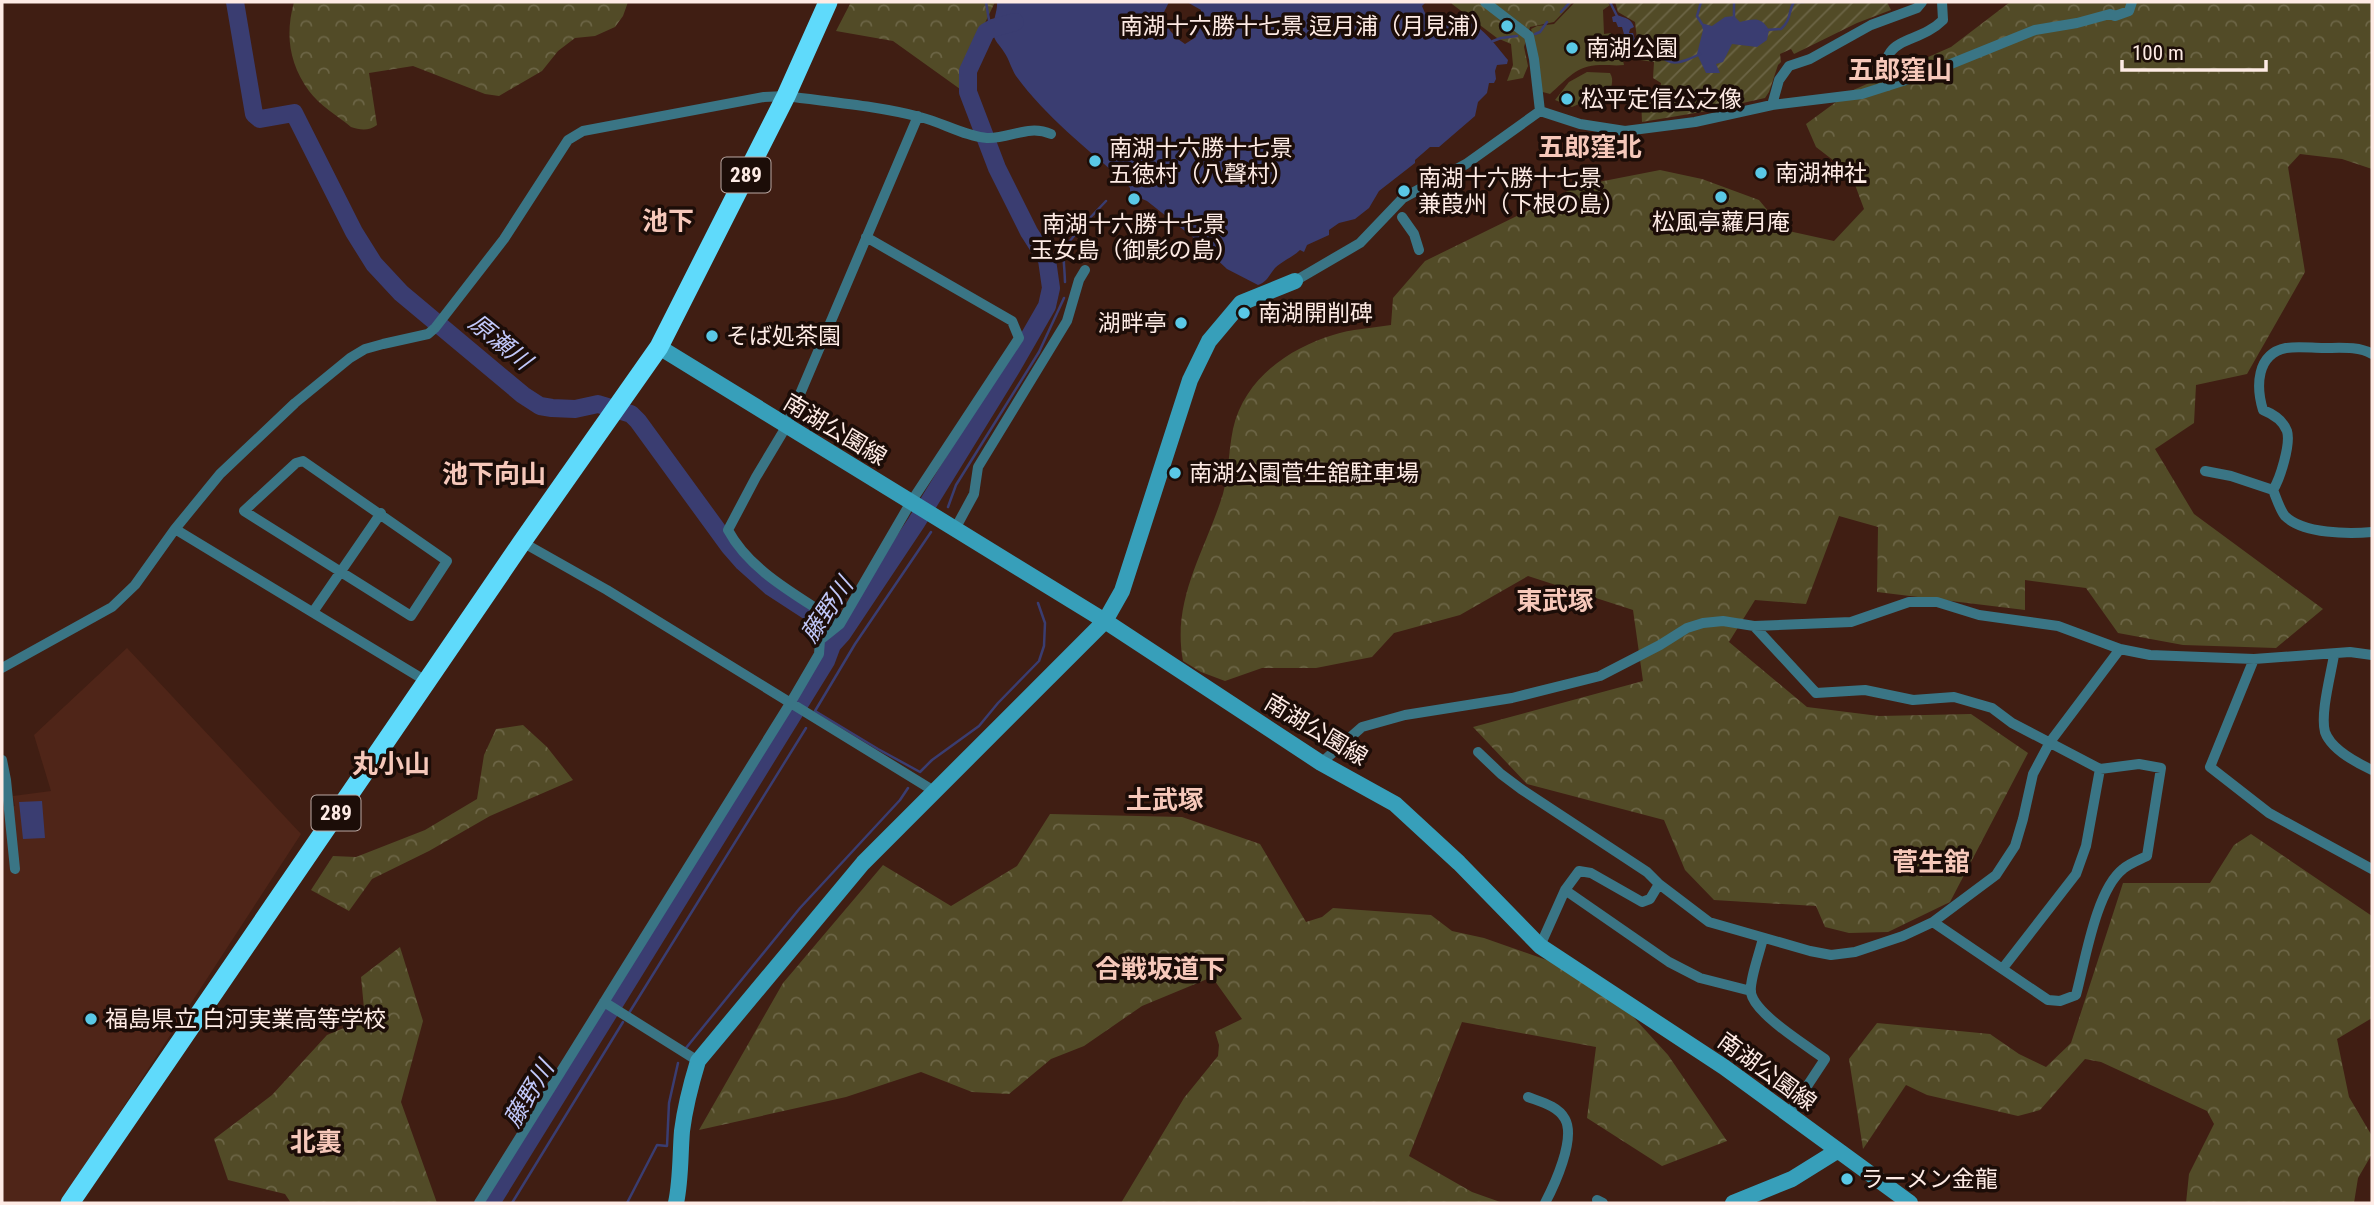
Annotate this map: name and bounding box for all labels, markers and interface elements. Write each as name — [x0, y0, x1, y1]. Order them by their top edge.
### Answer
place label: 南湖十六勝十七景 逗月浦（月見浦） — [1120, 13, 1493, 40]
marker: 南湖十六勝十七景 逗月浦（月見浦） — [1499, 18, 1515, 34]
scale bar — [2122, 28, 2266, 72]
place label: 南湖公園 — [1586, 35, 1678, 62]
marker: 南湖公園 — [1564, 40, 1580, 56]
text: 100 m — [2132, 41, 2184, 65]
district label: 五郎窪山 — [1848, 55, 1952, 85]
place label: 松平定信公之像 — [1581, 86, 1742, 113]
marker: 松平定信公之像 — [1559, 91, 1575, 107]
district label: 五郎窪北 — [1538, 132, 1642, 162]
place label: 南湖十六勝十七景 五徳村（八聲村） — [1109, 135, 1293, 188]
marker: 南湖十六勝十七景 五徳村（八聲村） — [1087, 153, 1103, 169]
road number: 289 — [722, 158, 770, 192]
place label: 南湖神社 — [1775, 160, 1867, 187]
place label: 南湖十六勝十七景 兼葭州（下根の島） — [1418, 165, 1625, 218]
marker: 南湖神社 — [1753, 165, 1769, 181]
marker: 南湖十六勝十七景 兼葭州（下根の島） — [1396, 183, 1412, 199]
marker: 松風亭蘿月庵 — [1713, 189, 1729, 205]
marker: 南湖十六勝十七景 玉女島（御影の島） — [1126, 191, 1142, 207]
district label: 池下 — [642, 206, 694, 236]
place label: 松風亭蘿月庵 — [1652, 209, 1790, 236]
place label: 南湖十六勝十七景 玉女島（御影の島） — [1031, 211, 1238, 264]
place label: 南湖開削碑 — [1258, 300, 1373, 327]
marker: 南湖開削碑 — [1236, 305, 1252, 321]
water label: 原瀬川 — [463, 308, 539, 377]
place label: 湖畔亭 — [1098, 310, 1167, 337]
marker: 湖畔亭 — [1173, 315, 1189, 331]
place label: そば処茶園 — [726, 323, 841, 350]
marker: そば処茶園 — [704, 328, 720, 344]
street label: 南湖公園線 — [779, 389, 891, 471]
district label: 池下向山 — [442, 459, 546, 489]
place label: 南湖公園菅生舘駐車場 — [1189, 460, 1419, 487]
marker: 南湖公園菅生舘駐車場 — [1167, 465, 1183, 481]
water label: 藤野川 — [795, 570, 860, 648]
district label: 東武塚 — [1516, 586, 1594, 616]
street label: 南湖公園線 — [1260, 689, 1372, 771]
district label: 丸小山 — [352, 749, 430, 779]
district label: 土武塚 — [1126, 785, 1204, 815]
road number: 289 — [312, 796, 360, 830]
district label: 菅生舘 — [1892, 847, 1970, 877]
district label: 合戦坂道下 — [1095, 954, 1225, 984]
place label: 福島県立 白河実業高等学校 — [105, 1006, 386, 1033]
marker: 福島県立 白河実業高等学校 — [83, 1011, 99, 1027]
street label: 南湖公園線 — [1713, 1027, 1821, 1117]
water label: 藤野川 — [498, 1053, 561, 1132]
district label: 北裏 — [290, 1127, 342, 1157]
place label: ラーメン金龍 — [1861, 1166, 1998, 1193]
marker: ラーメン金龍 — [1839, 1171, 1855, 1187]

